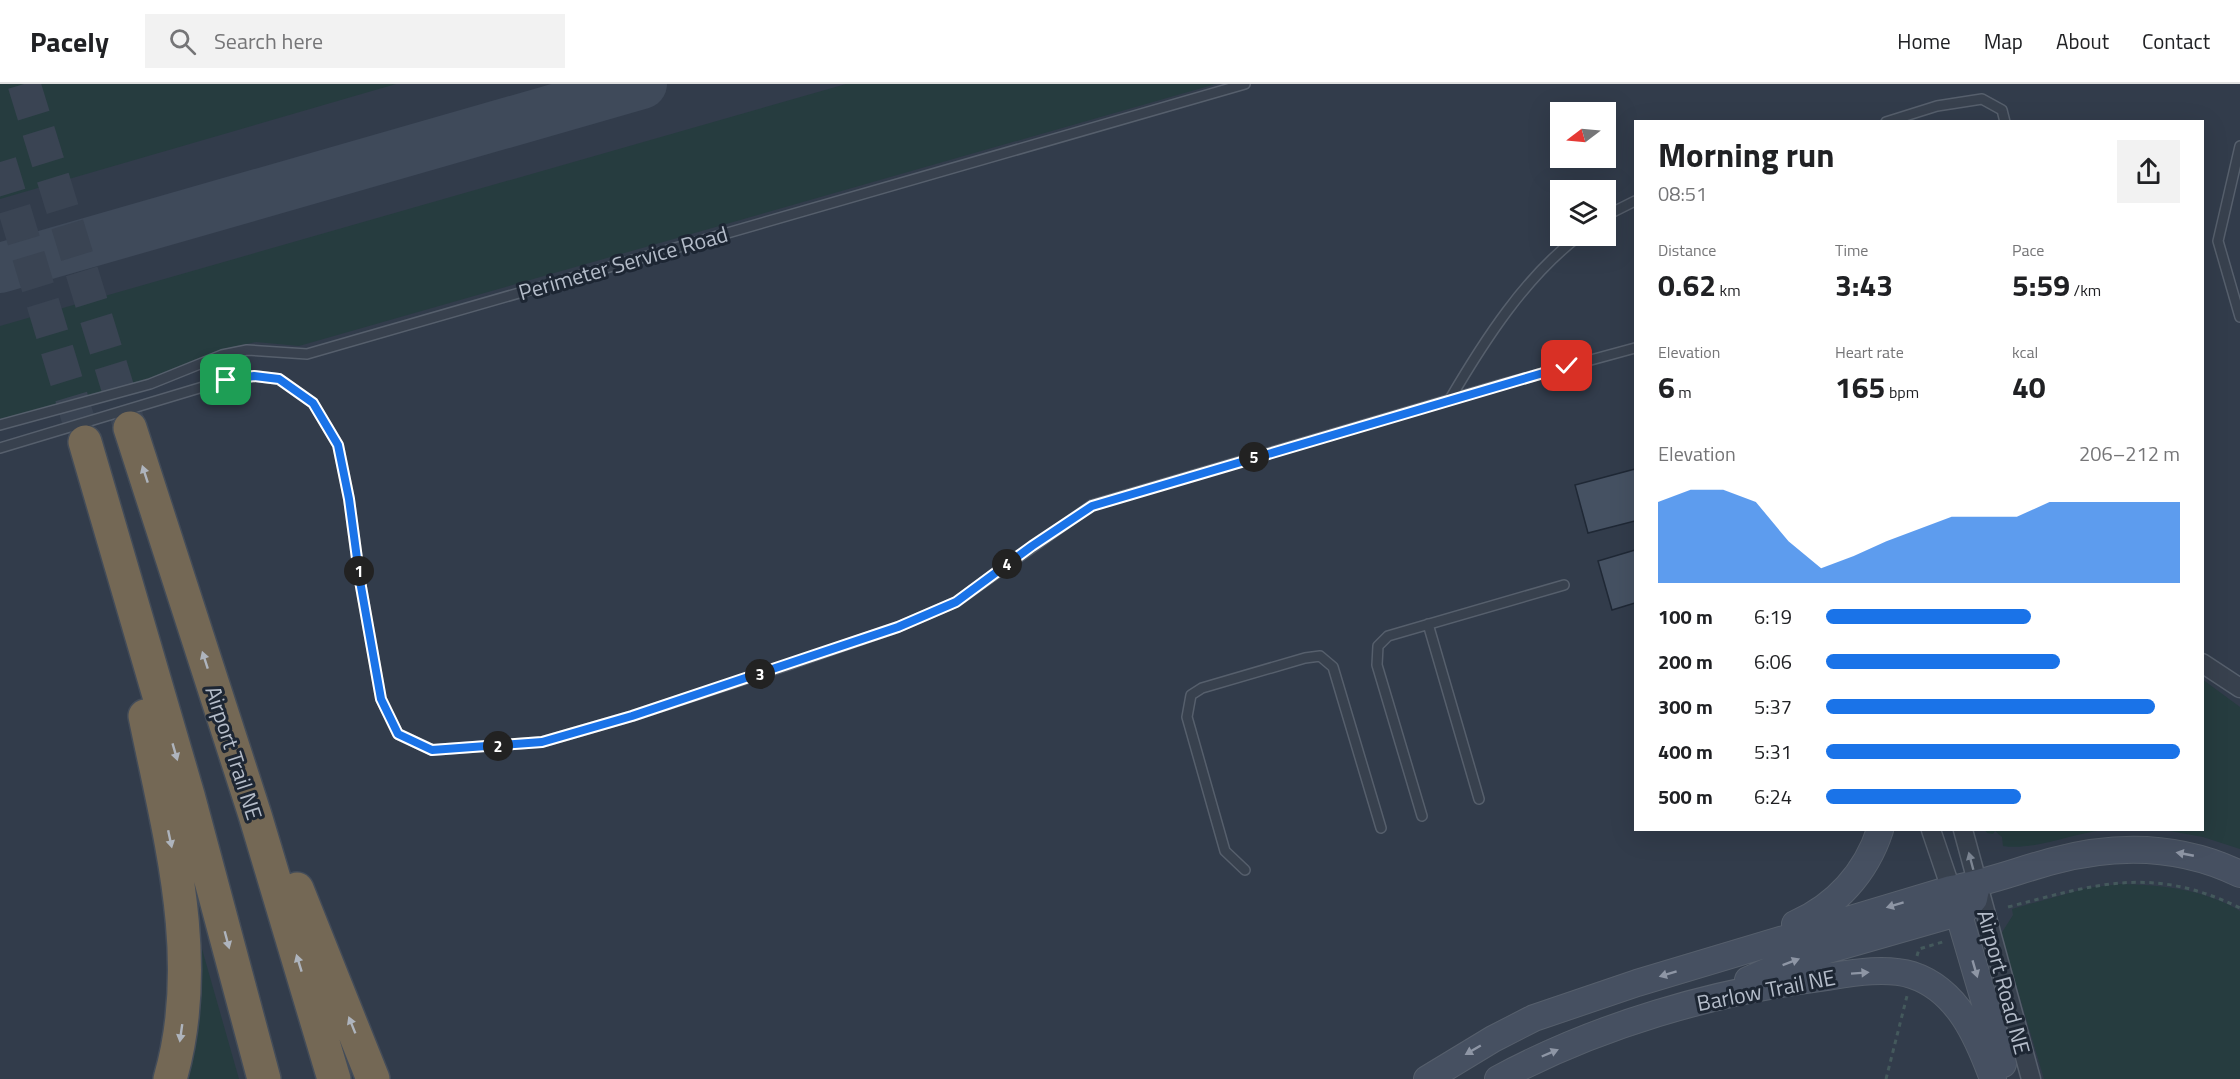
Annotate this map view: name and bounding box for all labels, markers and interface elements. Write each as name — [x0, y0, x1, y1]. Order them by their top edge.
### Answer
search box — [145, 14, 565, 68]
text: Pacely — [30, 20, 109, 63]
text: Search here — [214, 24, 323, 58]
icon: search — [166, 25, 199, 58]
text: Home — [1897, 25, 1951, 57]
text: Map — [1984, 25, 2023, 57]
text: About — [2056, 25, 2109, 57]
text: Contact — [2142, 25, 2210, 57]
north arrow — [1550, 102, 1616, 168]
map controls — [1550, 102, 1616, 246]
text: Morning run — [1658, 130, 1835, 180]
button: share — [2117, 140, 2180, 203]
text: 08:51 — [1658, 178, 1707, 209]
button: layers — [1550, 180, 1616, 246]
street label: Perimeter Service Road — [514, 217, 732, 309]
text: Distance — [1658, 238, 1716, 262]
text: Time — [1835, 238, 1868, 262]
text: Pace — [2012, 238, 2044, 262]
text: 0.62 — [1658, 262, 1716, 308]
text: 3:43 — [1835, 262, 1893, 308]
text: 5:59 — [2012, 262, 2070, 308]
text: km — [1716, 278, 1741, 302]
text: /km — [2070, 278, 2101, 302]
pin — [1541, 340, 1592, 391]
text: Elevation — [1658, 340, 1720, 364]
text: Heart rate — [1835, 340, 1904, 364]
text: kcal — [2012, 340, 2038, 364]
icon: check — [1550, 349, 1583, 382]
pin — [200, 354, 251, 405]
icon: arrive — [209, 363, 242, 396]
text: 6 — [1658, 364, 1675, 410]
text: 165 — [1835, 364, 1885, 410]
text: 40 — [2012, 364, 2046, 410]
text: m — [1675, 380, 1692, 404]
text: bpm — [1885, 380, 1919, 404]
text: Elevation — [1658, 438, 1736, 469]
text: 206–212 m — [2079, 438, 2180, 469]
pin: 5 — [1239, 442, 1269, 472]
text: 5 — [1250, 445, 1258, 469]
one-way arrow — [139, 465, 149, 483]
pin: 4 — [992, 549, 1022, 579]
text: 4 — [1003, 552, 1011, 576]
pin: 1 — [344, 556, 374, 586]
text: 1 — [355, 559, 363, 583]
text: 100 m — [1658, 601, 1713, 632]
text: 6:19 — [1754, 601, 1792, 632]
text: 200 m — [1658, 646, 1713, 677]
text: 6:06 — [1754, 646, 1792, 677]
one-way arrow — [199, 651, 209, 669]
pin: 3 — [745, 659, 775, 689]
text: 3 — [756, 662, 764, 686]
street label: Airport Trail NE — [196, 682, 272, 824]
text: 300 m — [1658, 691, 1713, 722]
text: 5:37 — [1754, 691, 1792, 722]
pin: 2 — [483, 731, 513, 761]
text: 2 — [494, 734, 502, 758]
text: 400 m — [1658, 736, 1713, 767]
text: 5:31 — [1754, 736, 1792, 767]
one-way arrow — [171, 742, 181, 761]
text: 500 m — [1658, 781, 1713, 812]
text: 6:24 — [1754, 781, 1792, 812]
one-way arrow — [166, 830, 175, 849]
one-way arrow — [2175, 849, 2194, 858]
one-way arrow — [1966, 851, 1975, 869]
one-way arrow — [1886, 901, 1904, 910]
street label: Airport Road NE — [1968, 906, 2040, 1058]
one-way arrow — [223, 931, 232, 949]
one-way arrow — [294, 954, 303, 972]
one-way arrow — [1782, 957, 1800, 966]
street label: Barlow Trail NE — [1694, 960, 1838, 1020]
one-way arrow — [1971, 960, 1980, 978]
one-way arrow — [1850, 969, 1869, 978]
one-way arrow — [1659, 970, 1677, 979]
one-way arrow — [346, 1015, 356, 1033]
one-way arrow — [176, 1023, 185, 1042]
one-way arrow — [1465, 1045, 1481, 1056]
one-way arrow — [1542, 1048, 1560, 1058]

